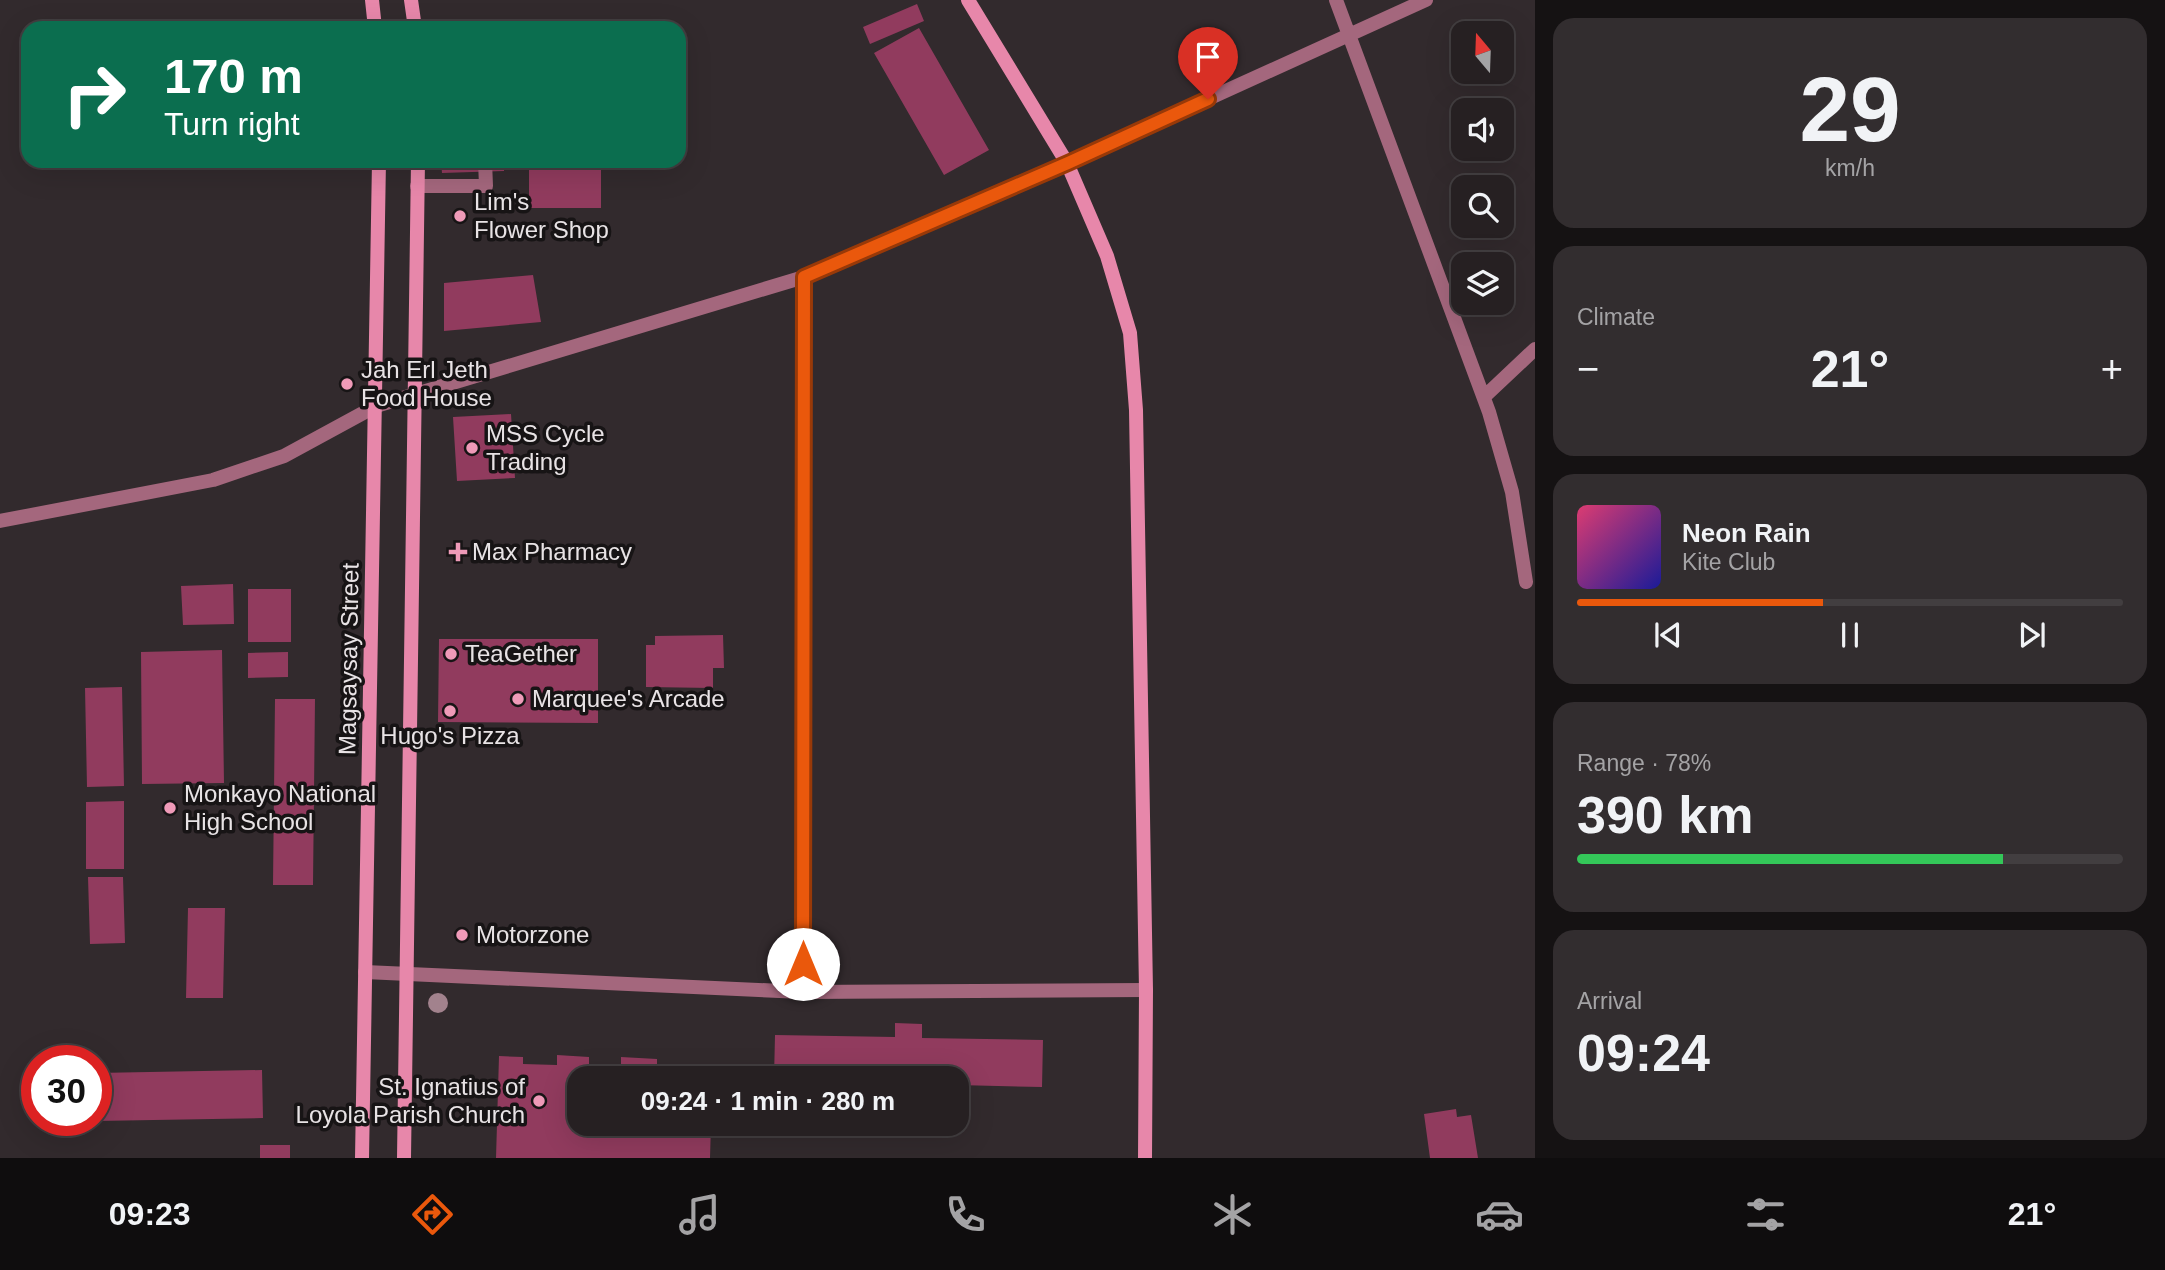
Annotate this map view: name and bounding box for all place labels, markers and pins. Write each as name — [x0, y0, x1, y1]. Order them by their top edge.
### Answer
pin — [1178, 27, 1238, 99]
place label: Lim's Flower Shop — [474, 188, 609, 243]
marker: Lim's Flower Shop — [452, 208, 468, 224]
place label: Jah Erl Jeth Food House — [361, 356, 492, 411]
marker: Jah Erl Jeth Food House — [339, 376, 355, 392]
place label: MSS Cycle Trading — [486, 420, 605, 475]
marker: MSS Cycle Trading — [464, 440, 480, 456]
place label: Max Pharmacy — [472, 538, 632, 565]
marker: Max Pharmacy — [450, 544, 466, 560]
place label: TeaGether — [465, 640, 577, 667]
marker: TeaGether — [443, 646, 459, 662]
place label: Marquee's Arcade — [532, 685, 725, 712]
marker: Marquee's Arcade — [510, 691, 526, 707]
marker: Hugo's Pizza — [442, 703, 458, 719]
place label: Hugo's Pizza — [380, 722, 520, 749]
place label: Monkayo National High School — [184, 780, 376, 835]
marker: Monkayo National High School — [162, 800, 178, 816]
place label: Motorzone — [476, 921, 589, 948]
marker: Motorzone — [454, 927, 470, 943]
place label: St. Ignatius of Loyola Parish Church — [296, 1073, 525, 1128]
marker: St. Ignatius of Loyola Parish Church — [531, 1093, 547, 1109]

